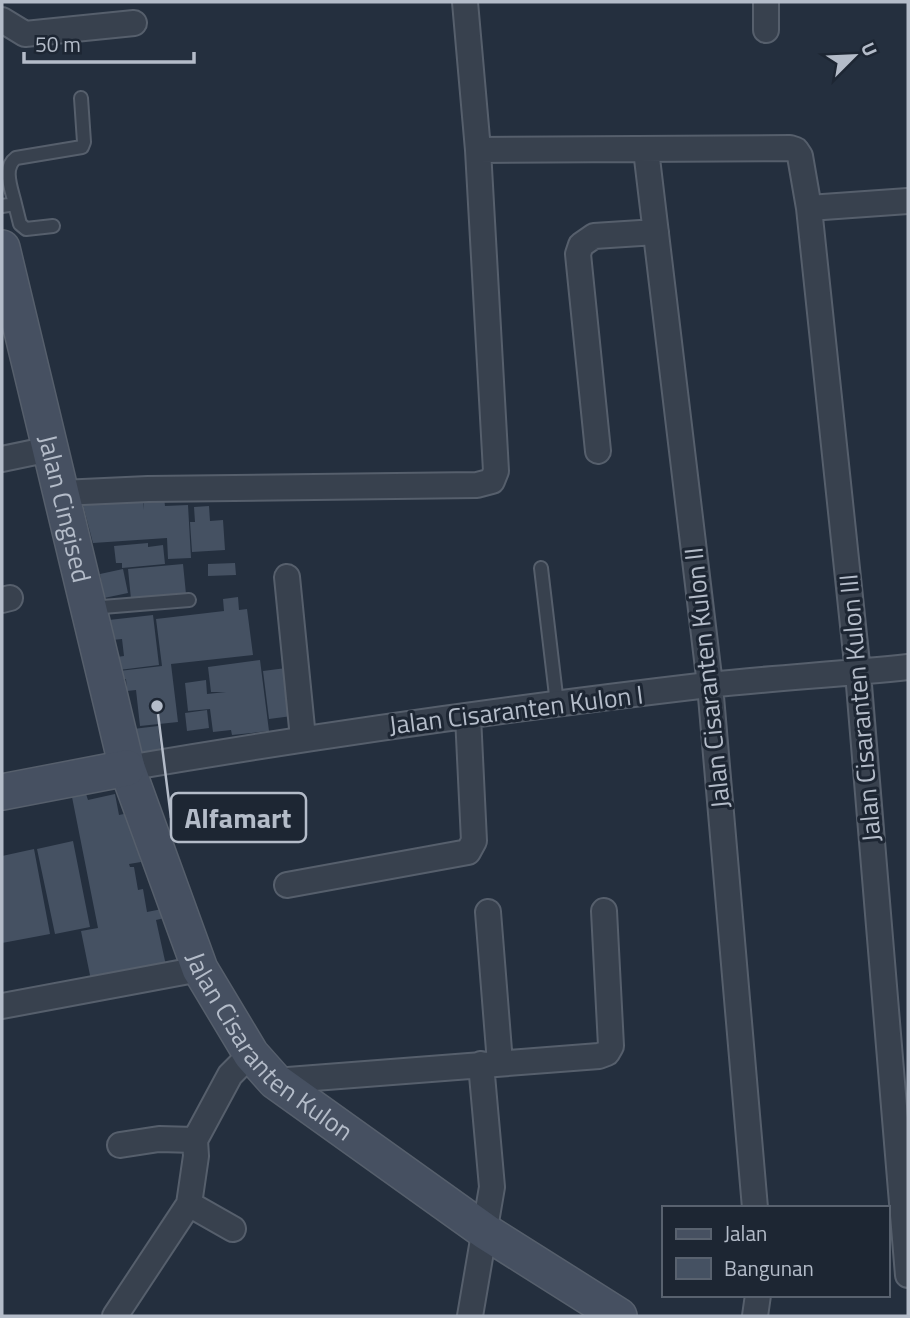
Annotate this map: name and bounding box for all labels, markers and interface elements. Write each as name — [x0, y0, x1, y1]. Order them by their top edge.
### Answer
scale bar — [24, 21, 194, 65]
north arrow — [819, 21, 889, 91]
text: 50 m — [35, 28, 81, 60]
text: U — [854, 37, 886, 60]
street label: Jalan Cingised — [28, 430, 102, 587]
street label: Jalan Cisaranten Kulon II — [673, 545, 740, 811]
street label: Jalan Cisaranten Kulon III — [828, 572, 891, 844]
street label: Jalan Cisaranten Kulon I — [386, 675, 645, 744]
callout: Alfamart — [171, 793, 306, 842]
text: Alfamart — [184, 796, 292, 839]
street label: Jalan Cisaranten Kulon — [176, 946, 362, 1150]
legend — [662, 1206, 889, 1297]
text: Jalan — [724, 1217, 767, 1249]
text: Bangunan — [724, 1252, 814, 1284]

